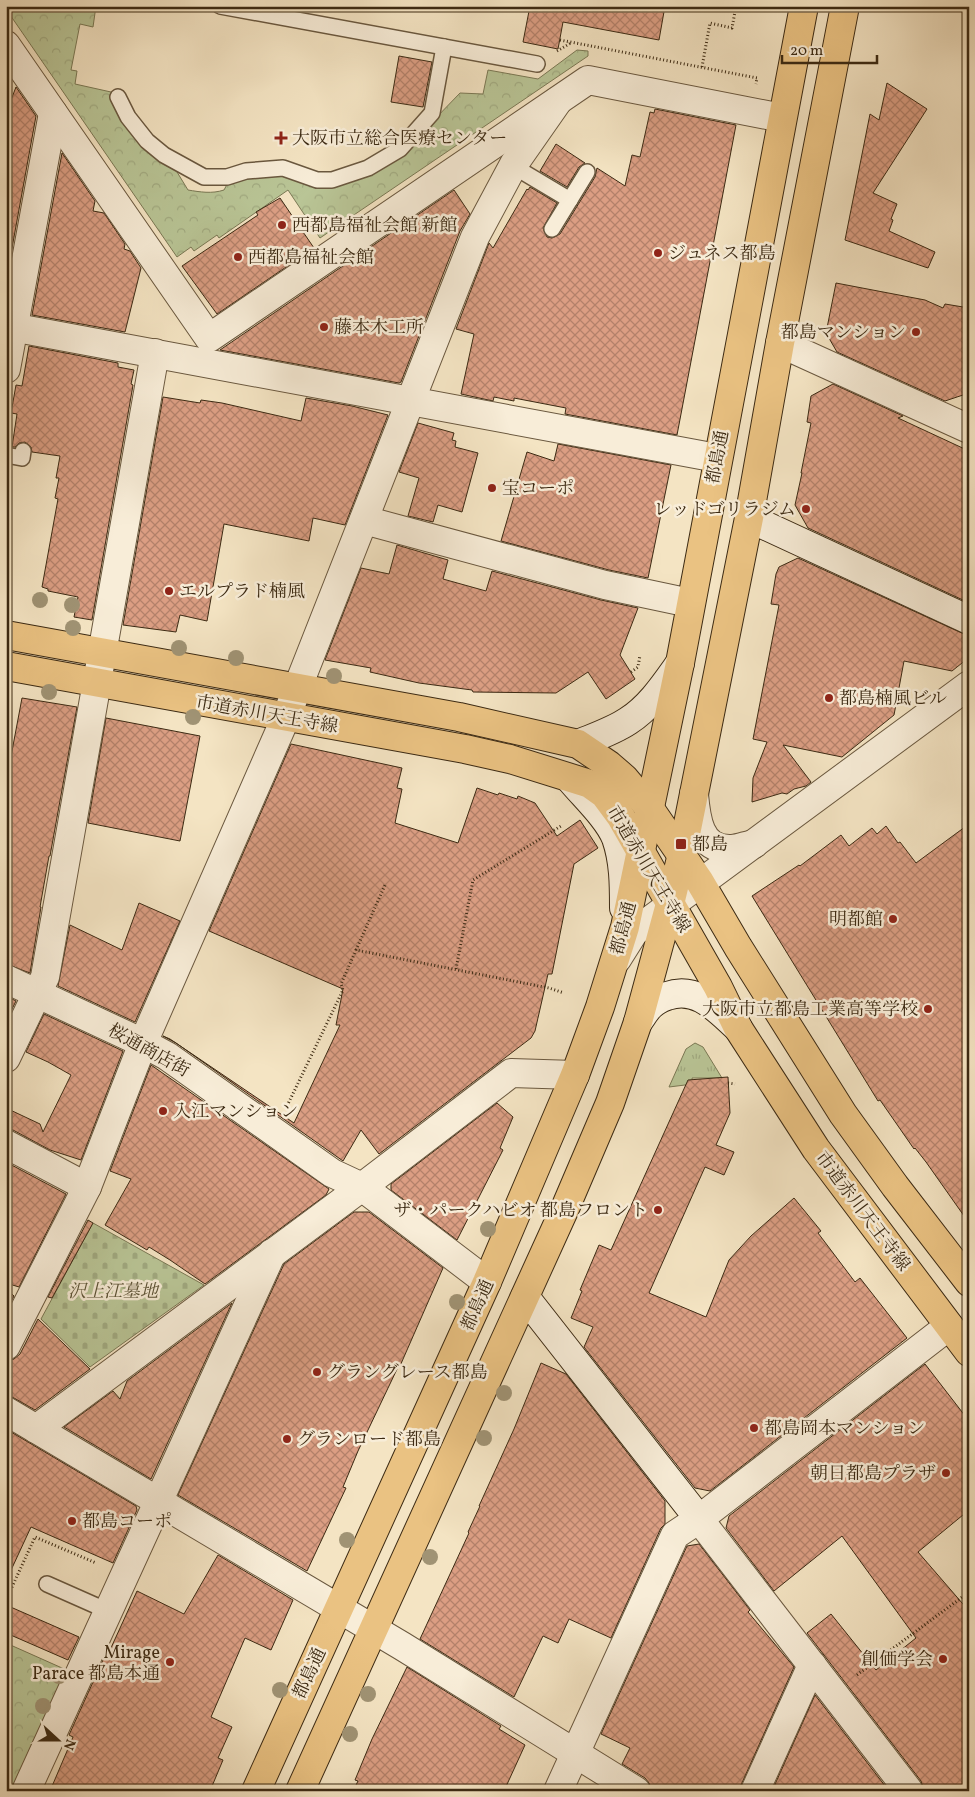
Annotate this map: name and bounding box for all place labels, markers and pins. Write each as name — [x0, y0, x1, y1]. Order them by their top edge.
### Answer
place label: 大阪市立総合医療センター — [292, 127, 507, 152]
marker: 大阪市立総合医療センター — [274, 131, 288, 145]
place label: 西都島福祉会館 新館 — [292, 214, 458, 239]
marker: 西都島福祉会館 新館 — [276, 219, 288, 231]
place label: ジュネス都島 — [668, 242, 776, 267]
place label: 西都島福祉会館 — [248, 246, 374, 271]
marker: ジュネス都島 — [652, 247, 664, 259]
marker: 西都島福祉会館 — [232, 251, 244, 263]
place label: 藤本木工所 — [334, 316, 424, 341]
marker: 藤本木工所 — [318, 321, 330, 333]
place label: 都島マンション — [781, 321, 906, 346]
marker: 都島マンション — [910, 326, 922, 338]
place label: 宝コーポ — [502, 477, 574, 502]
marker: 宝コーポ — [486, 482, 498, 494]
place label: レッドゴリラジム — [654, 498, 796, 523]
marker: レッドゴリラジム — [800, 503, 812, 515]
place label: エルプラド楠風 — [179, 580, 305, 605]
marker: エルプラド楠風 — [163, 585, 175, 597]
place label: 都島楠風ビル — [839, 687, 947, 712]
marker: 都島楠風ビル — [823, 692, 835, 704]
place label: 都島 — [692, 833, 728, 858]
marker: 都島 — [674, 837, 688, 851]
place label: 明都館 — [829, 908, 883, 933]
marker: 明都館 — [887, 913, 899, 925]
place label: 大阪市立都島工業高等学校 — [702, 998, 918, 1023]
marker: 大阪市立都島工業高等学校 — [922, 1003, 934, 1015]
place label: 入江マンション — [173, 1100, 298, 1125]
marker: 入江マンション — [157, 1105, 169, 1117]
place label: ザ・パークハビオ 都島フロント — [393, 1199, 648, 1224]
marker: ザ・パークハビオ 都島フロント — [652, 1204, 664, 1216]
place label: グラングレース都島 — [327, 1361, 488, 1386]
marker: グラングレース都島 — [311, 1366, 323, 1378]
place label: 都島岡本マンション — [764, 1417, 925, 1442]
marker: 都島岡本マンション — [748, 1422, 760, 1434]
place label: グランロード都島 — [297, 1428, 441, 1453]
marker: グランロード都島 — [281, 1433, 293, 1445]
place label: 朝日都島プラザ — [810, 1462, 936, 1487]
marker: 朝日都島プラザ — [940, 1467, 952, 1479]
place label: 都島コーポ — [82, 1510, 172, 1535]
marker: 都島コーポ — [66, 1515, 78, 1527]
place label: Mirage Parace 都島本通 — [32, 1641, 160, 1687]
place label: 創価学会 — [861, 1648, 933, 1673]
marker: 創価学会 — [937, 1653, 949, 1665]
marker: Mirage Parace 都島本通 — [164, 1656, 176, 1668]

